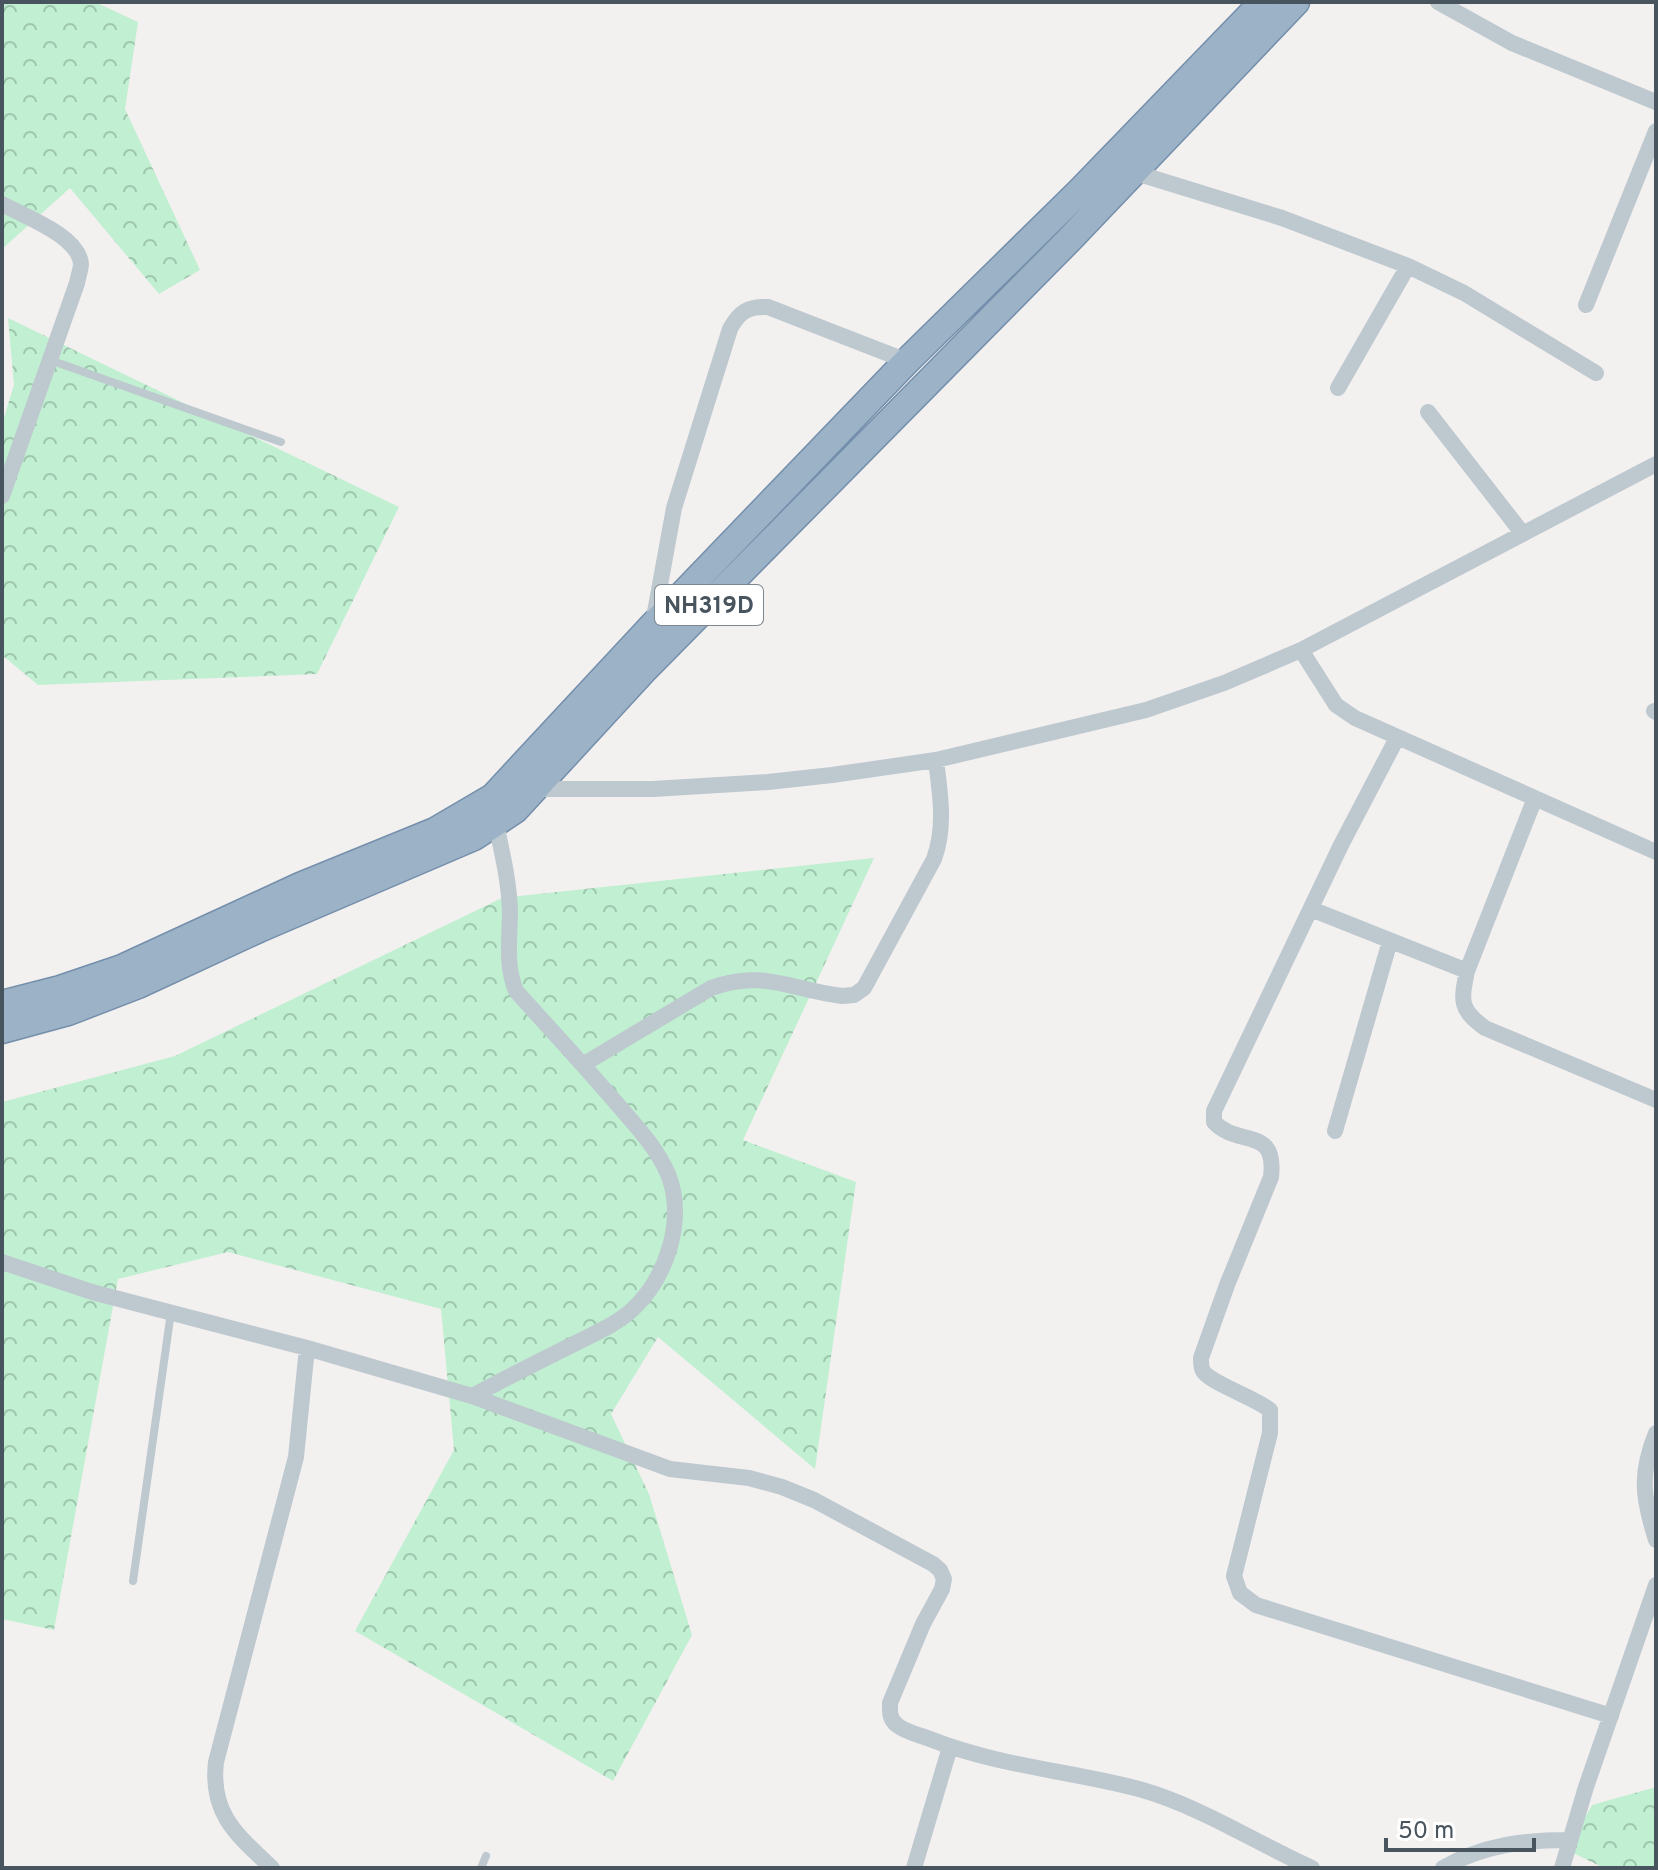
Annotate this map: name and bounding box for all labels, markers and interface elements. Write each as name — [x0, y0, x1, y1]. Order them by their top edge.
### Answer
road number: NH319D — [655, 585, 763, 625]
scale bar — [1386, 1802, 1534, 1852]
text: 50 m — [1398, 1817, 1454, 1847]

